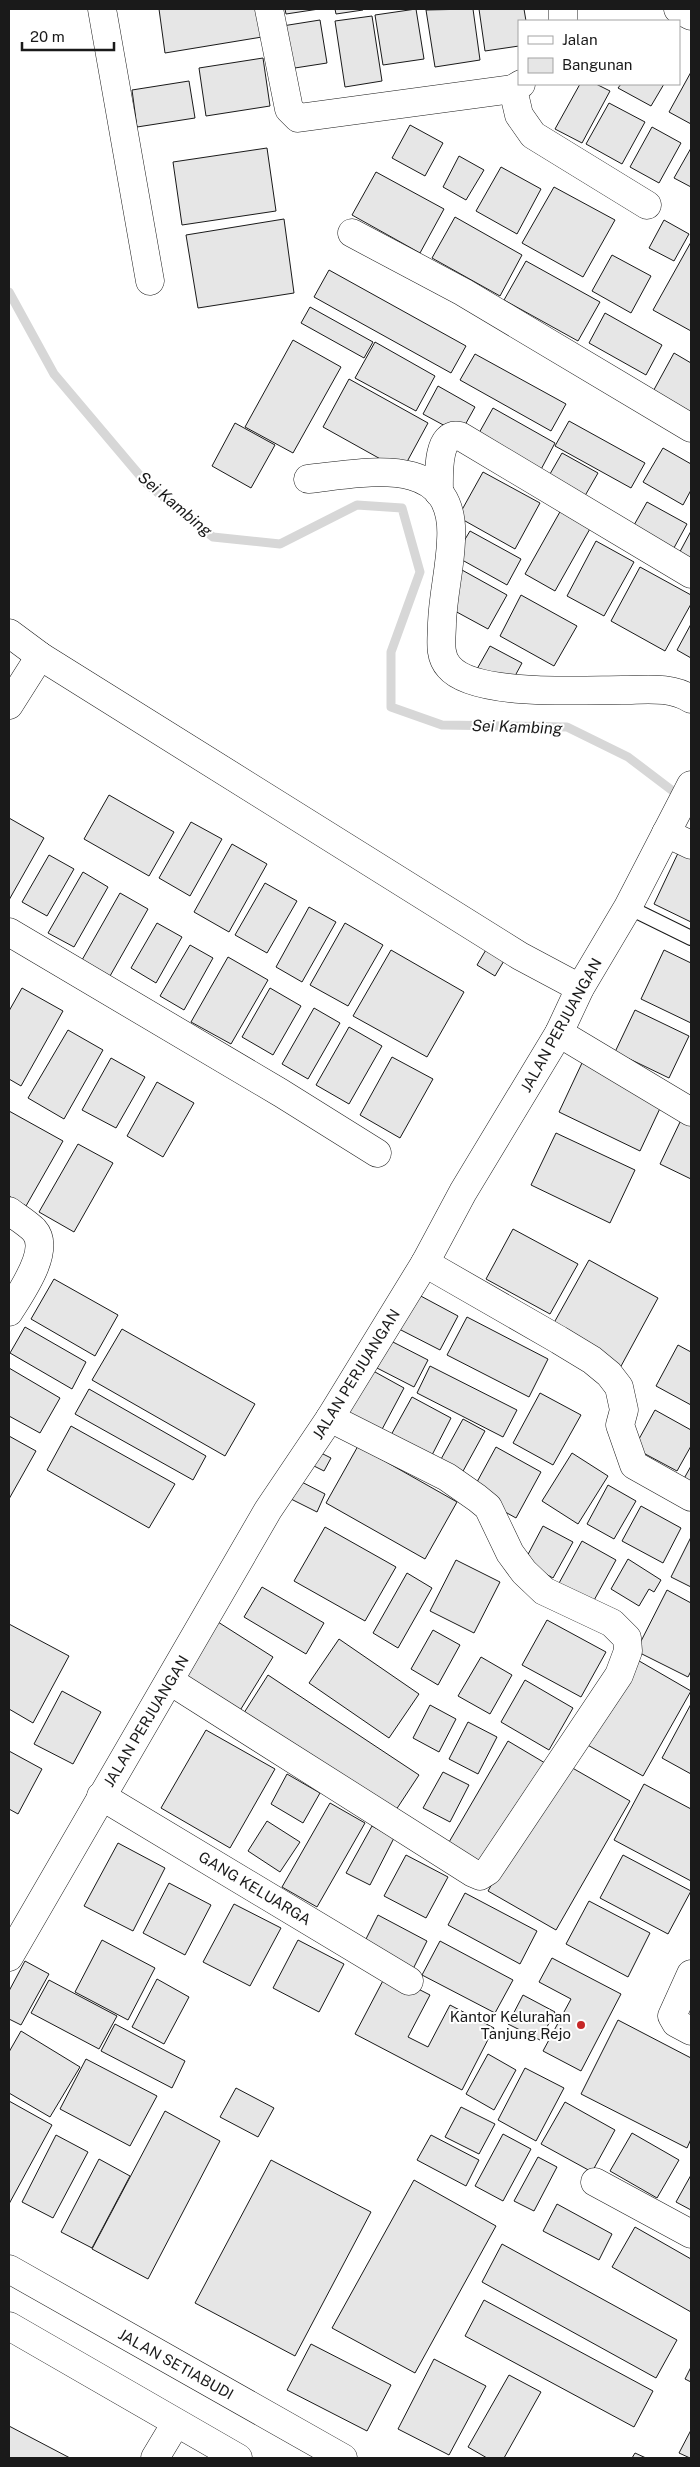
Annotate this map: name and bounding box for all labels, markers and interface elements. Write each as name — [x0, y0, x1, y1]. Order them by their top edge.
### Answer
scale bar — [22, 20, 115, 52]
legend — [518, 20, 680, 85]
text: 20 m — [30, 28, 65, 45]
text: Jalan — [562, 31, 598, 48]
text: Bangunan — [562, 56, 633, 73]
water label: Sei Kambing — [134, 468, 216, 541]
water label: Sei Kambing — [471, 716, 563, 738]
street label: JALAN PERJUANGAN — [517, 955, 605, 1095]
street label: JALAN PERJUANGAN — [309, 1306, 403, 1442]
street label: JALAN PERJUANGAN — [100, 1652, 192, 1790]
street label: GANG KELUARGA — [196, 1848, 314, 1928]
place label: Kantor Kelurahan Tanjung Rejo — [450, 2008, 571, 2042]
marker: Kantor Kelurahan Tanjung Rejo — [575, 2019, 587, 2031]
street label: JALAN SETIABUDI — [115, 2325, 237, 2403]

